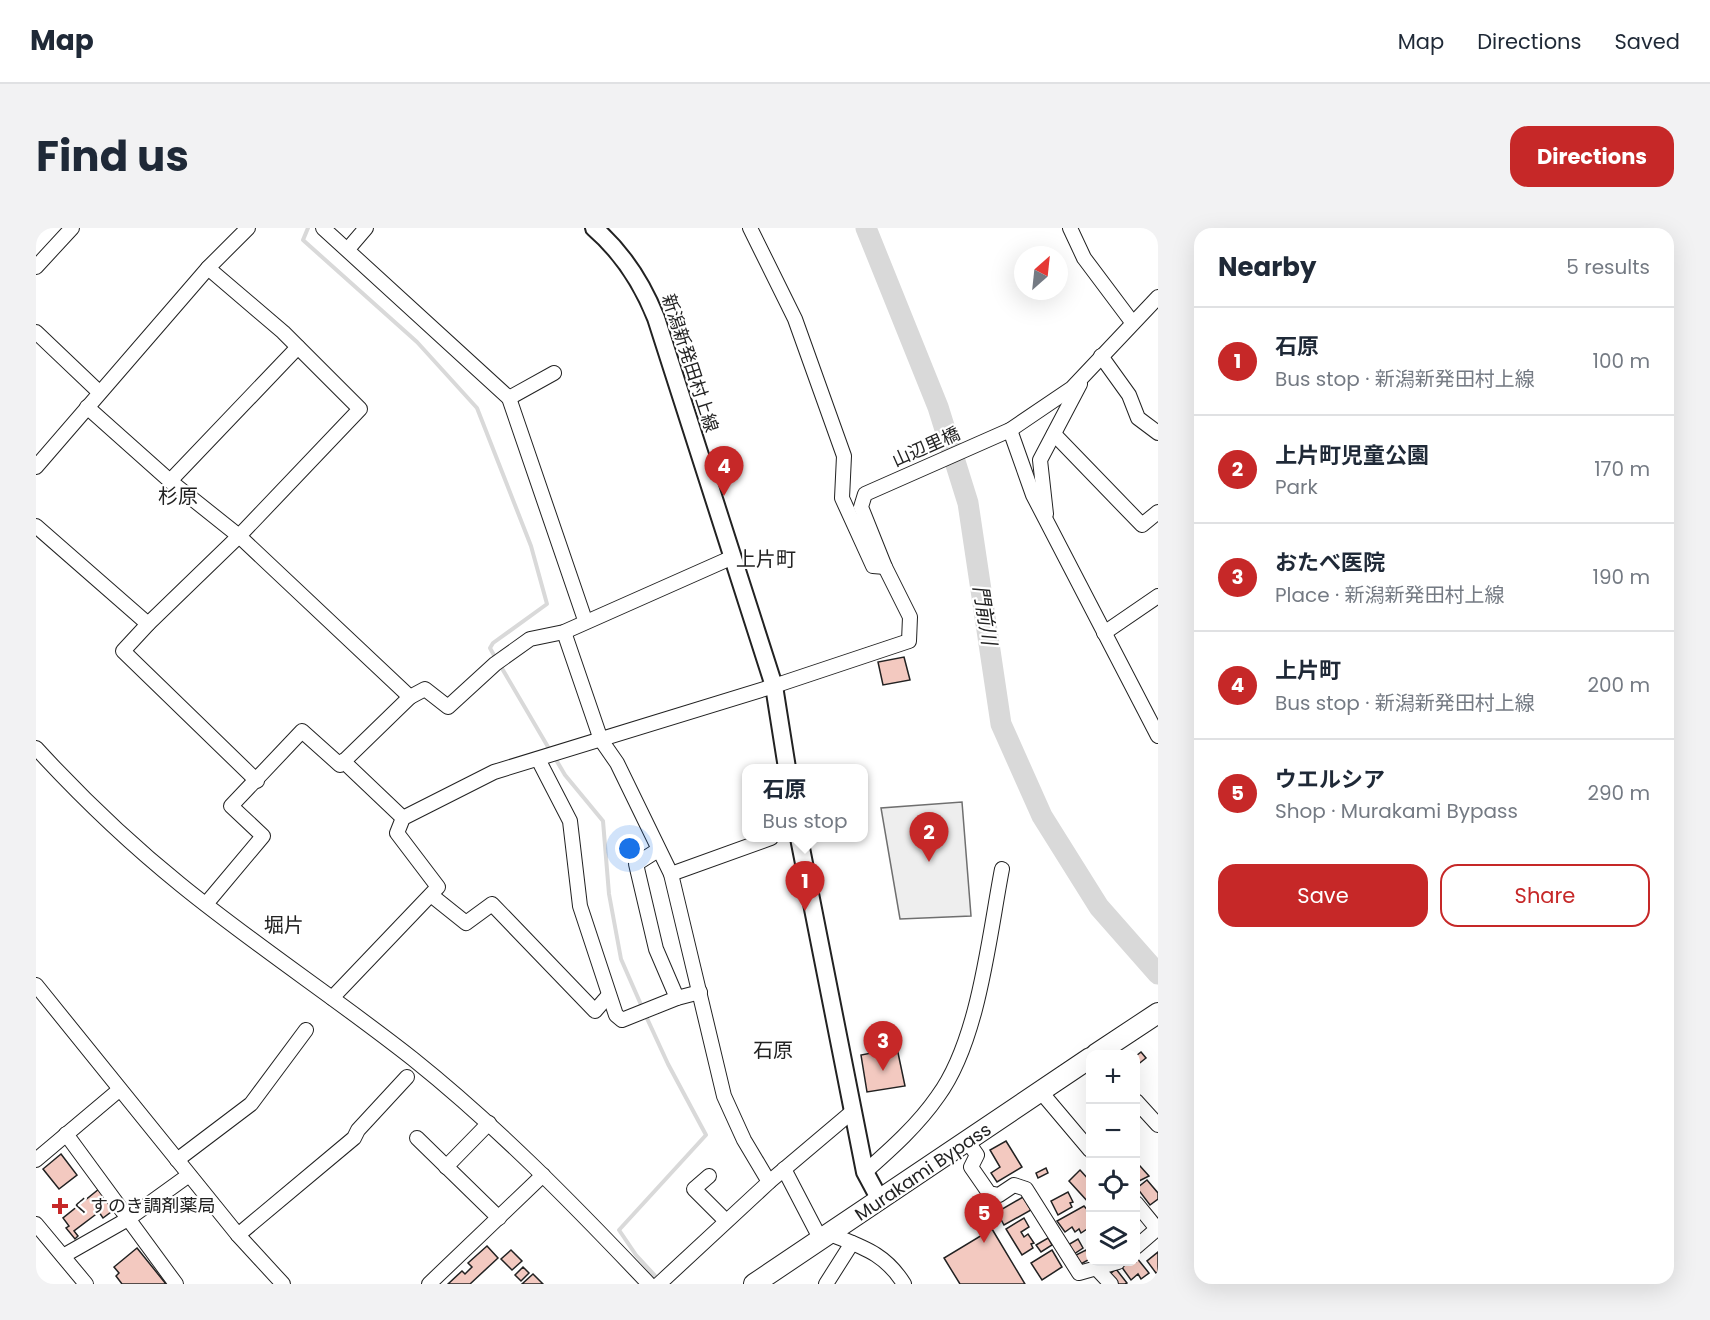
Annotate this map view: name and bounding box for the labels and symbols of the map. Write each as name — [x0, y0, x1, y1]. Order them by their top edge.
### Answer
north arrow — [1014, 246, 1068, 300]
street label: 新潟新発田村上線 — [656, 291, 725, 435]
street label: 山辺里橋 — [888, 420, 964, 473]
pin: 4 — [704, 446, 744, 496]
district label: 杉原 — [158, 482, 198, 510]
district label: 上片町 — [736, 545, 796, 573]
water label: 門前川 — [966, 583, 1004, 649]
pin: 2 — [910, 812, 948, 862]
your location — [615, 834, 644, 863]
pin: 1 — [786, 862, 824, 911]
district label: 堀片 — [264, 911, 304, 939]
pin: 3 — [864, 1022, 902, 1071]
district label: 石原 — [753, 1036, 793, 1064]
street label: Murakami Bypass — [850, 1117, 996, 1227]
place label: くすのき調剤薬局 — [72, 1193, 215, 1218]
pin: 5 — [964, 1194, 1004, 1243]
marker: くすのき調剤薬局 — [53, 1199, 67, 1213]

